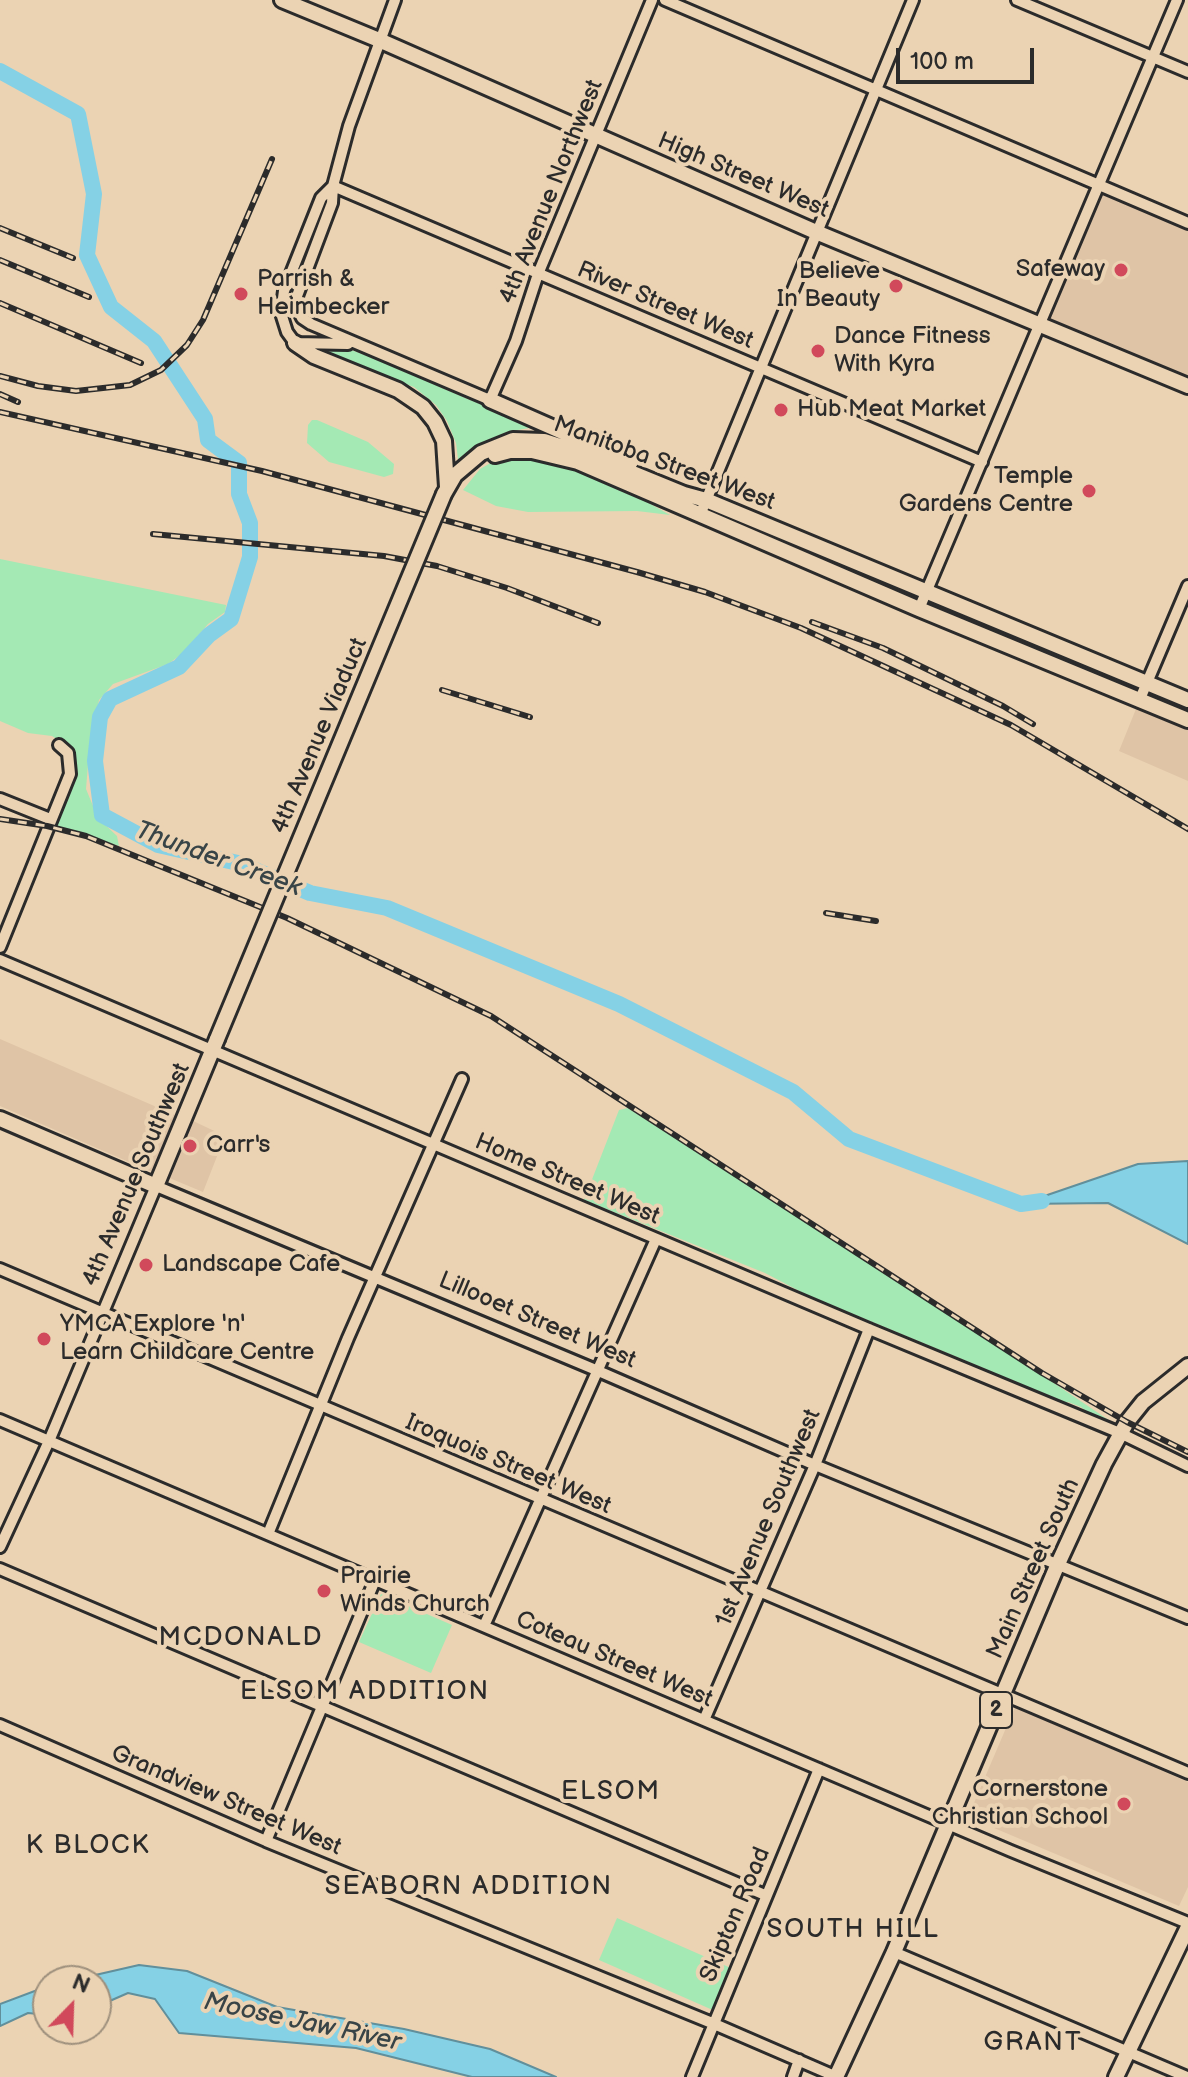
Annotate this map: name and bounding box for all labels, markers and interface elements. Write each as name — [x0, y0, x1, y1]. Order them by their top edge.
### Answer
scale bar — [900, 32, 1038, 82]
text: 100 m — [910, 47, 974, 76]
street label: 4th Avenue Northwest — [494, 76, 610, 308]
street label: High Street West — [653, 127, 833, 225]
street label: River Street West — [572, 256, 758, 356]
place label: Safeway — [1016, 256, 1105, 284]
place label: Believe In Beauty — [777, 258, 880, 314]
marker: Safeway — [1112, 261, 1130, 279]
place label: Parrish & Heimbecker — [257, 266, 389, 322]
marker: Believe In Beauty — [887, 277, 905, 295]
marker: Parrish & Heimbecker — [232, 285, 250, 303]
place label: Dance Fitness With Kyra — [834, 323, 991, 379]
marker: Dance Fitness With Kyra — [809, 342, 827, 360]
place label: Hub Meat Market — [797, 396, 986, 424]
marker: Hub Meat Market — [772, 401, 790, 419]
street label: Manitoba Street West — [549, 411, 779, 517]
place label: Temple Gardens Centre — [899, 463, 1073, 519]
marker: Temple Gardens Centre — [1080, 482, 1098, 500]
street label: 4th Avenue Viaduct — [266, 634, 374, 838]
water label: Thunder Creek — [131, 816, 305, 904]
street label: 4th Avenue Southwest — [77, 1059, 197, 1291]
street label: Home Street West — [470, 1128, 664, 1232]
place label: Carr's — [206, 1132, 270, 1160]
marker: Carr's — [181, 1137, 199, 1155]
place label: Landscape Cafe — [162, 1251, 340, 1279]
marker: Landscape Cafe — [137, 1256, 155, 1274]
street label: Lillooet Street West — [434, 1266, 640, 1376]
place label: YMCA Explore 'n' Learn Childcare Centre — [60, 1311, 314, 1367]
marker: YMCA Explore 'n' Learn Childcare Centre — [35, 1330, 53, 1348]
street label: 1st Avenue Southwest — [710, 1405, 828, 1631]
street label: Iroquois Street West — [401, 1409, 615, 1521]
street label: Main Street South — [981, 1474, 1087, 1664]
place label: Prairie Winds Church — [340, 1563, 490, 1619]
marker: Prairie Winds Church — [315, 1582, 333, 1600]
street label: Coteau Street West — [511, 1606, 717, 1714]
district label: MCDONALD — [159, 1622, 323, 1654]
district label: ELSOM ADDITION — [240, 1676, 490, 1708]
road number: 2 — [980, 1692, 1012, 1728]
street label: Grandview Street West — [107, 1739, 345, 1863]
district label: ELSOM — [561, 1776, 661, 1808]
place label: Cornerstone Christian School — [932, 1776, 1108, 1832]
marker: Cornerstone Christian School — [1115, 1795, 1133, 1813]
district label: K BLOCK — [26, 1830, 150, 1862]
street label: Skipton Road — [695, 1843, 777, 1987]
district label: SEABORN ADDITION — [325, 1871, 613, 1903]
district label: SOUTH HILL — [766, 1914, 940, 1946]
north arrow — [32, 1965, 112, 2045]
text: N — [68, 1969, 94, 2000]
water label: Moose Jaw River — [201, 1987, 403, 2059]
district label: GRANT — [983, 2027, 1083, 2059]

